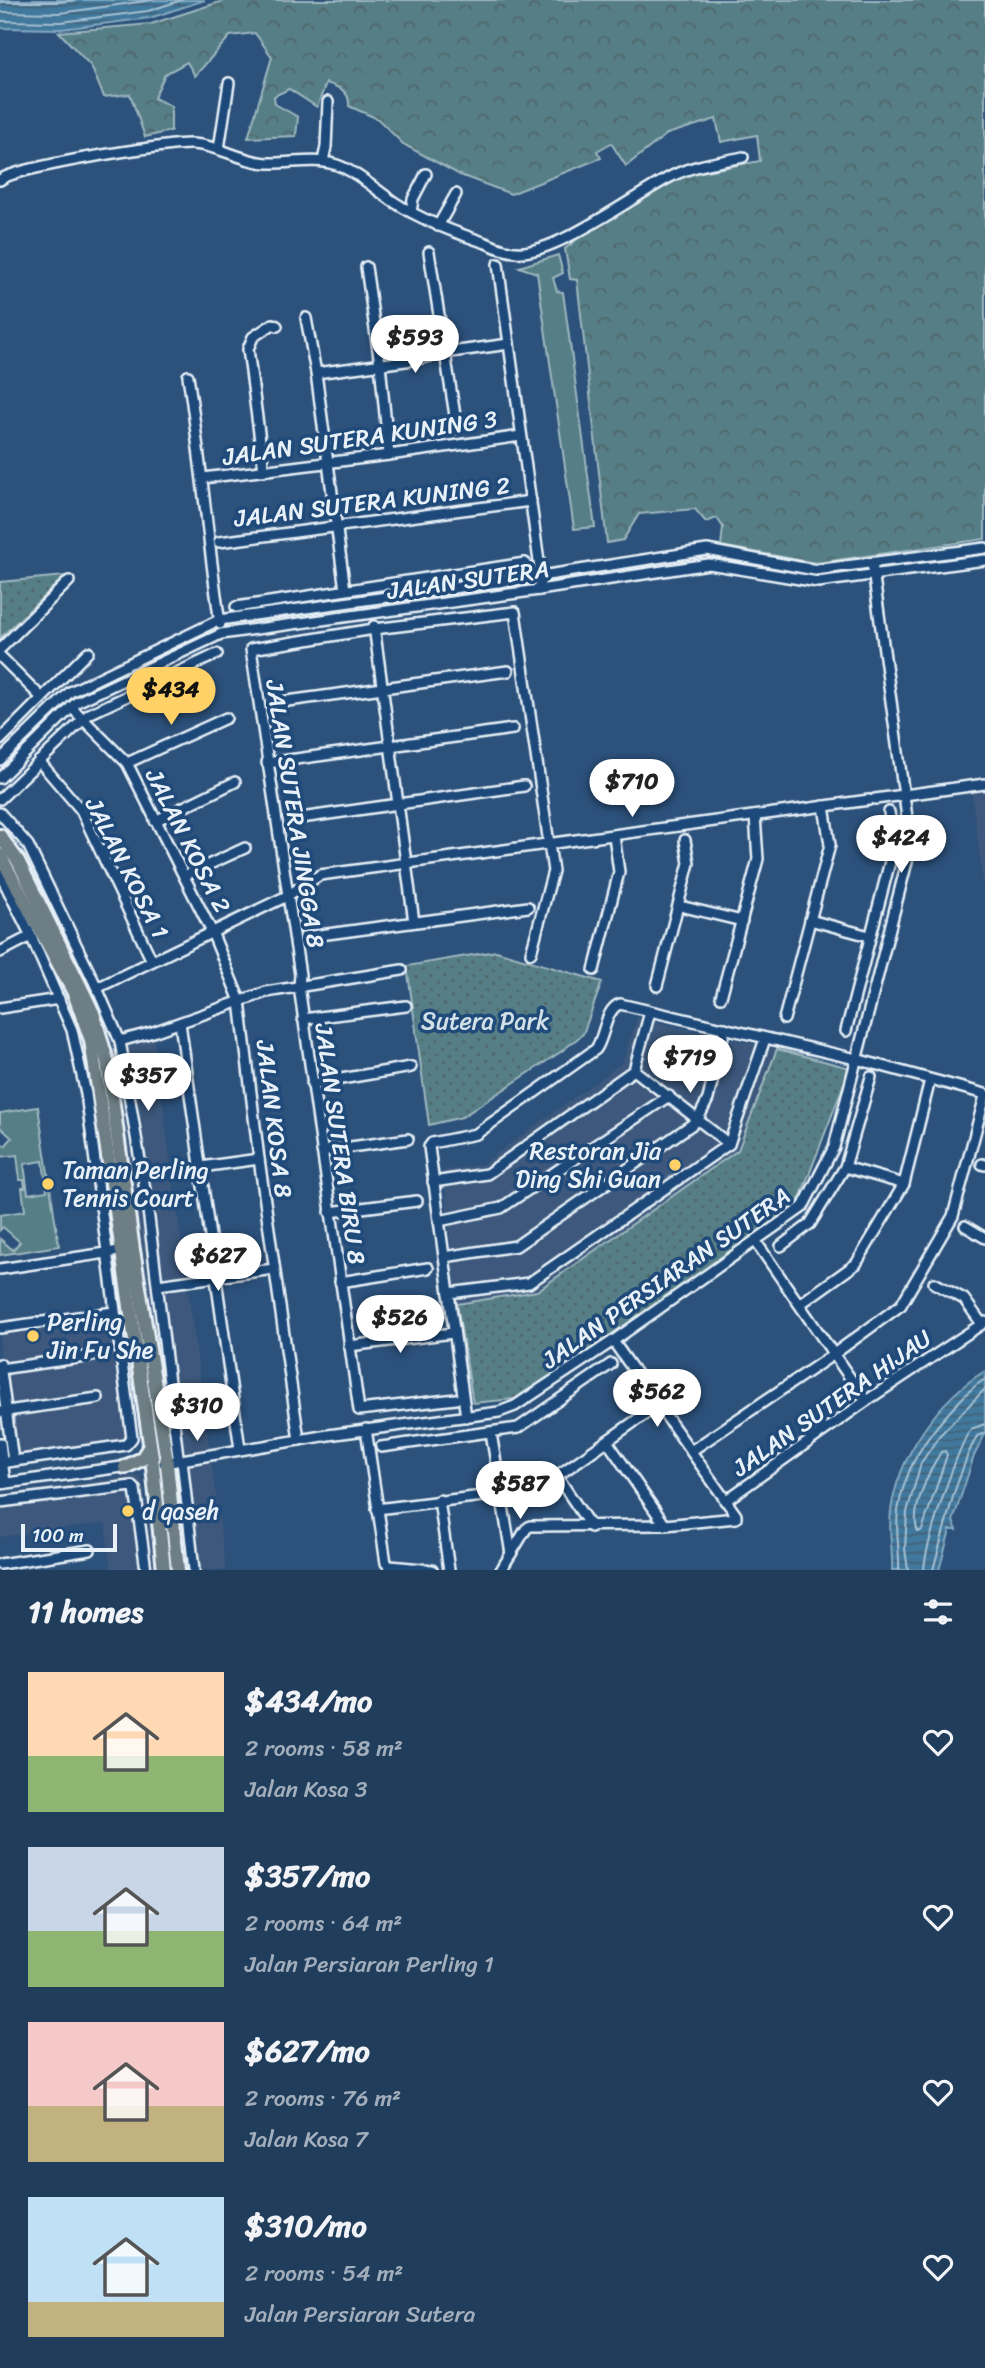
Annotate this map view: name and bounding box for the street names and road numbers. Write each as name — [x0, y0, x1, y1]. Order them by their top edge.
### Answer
street label: JALAN SUTERA KUNING 3 — [219, 398, 500, 478]
street label: JALAN SUTERA KUNING 2 — [231, 464, 512, 540]
street label: JALAN SUTERA — [383, 548, 552, 612]
street label: JALAN SUTERA JINGGA 8 — [253, 676, 337, 951]
street label: JALAN KOSA 2 — [133, 760, 243, 921]
street label: JALAN KOSA 1 — [73, 789, 181, 946]
street label: JALAN SUTERA BIRU 8 — [302, 1020, 378, 1267]
street label: JALAN KOSA 8 — [243, 1037, 305, 1200]
street label: JALAN PERSIARAN SUTERA — [532, 1176, 799, 1381]
street label: JALAN SUTERA HIJAU — [722, 1318, 941, 1489]

